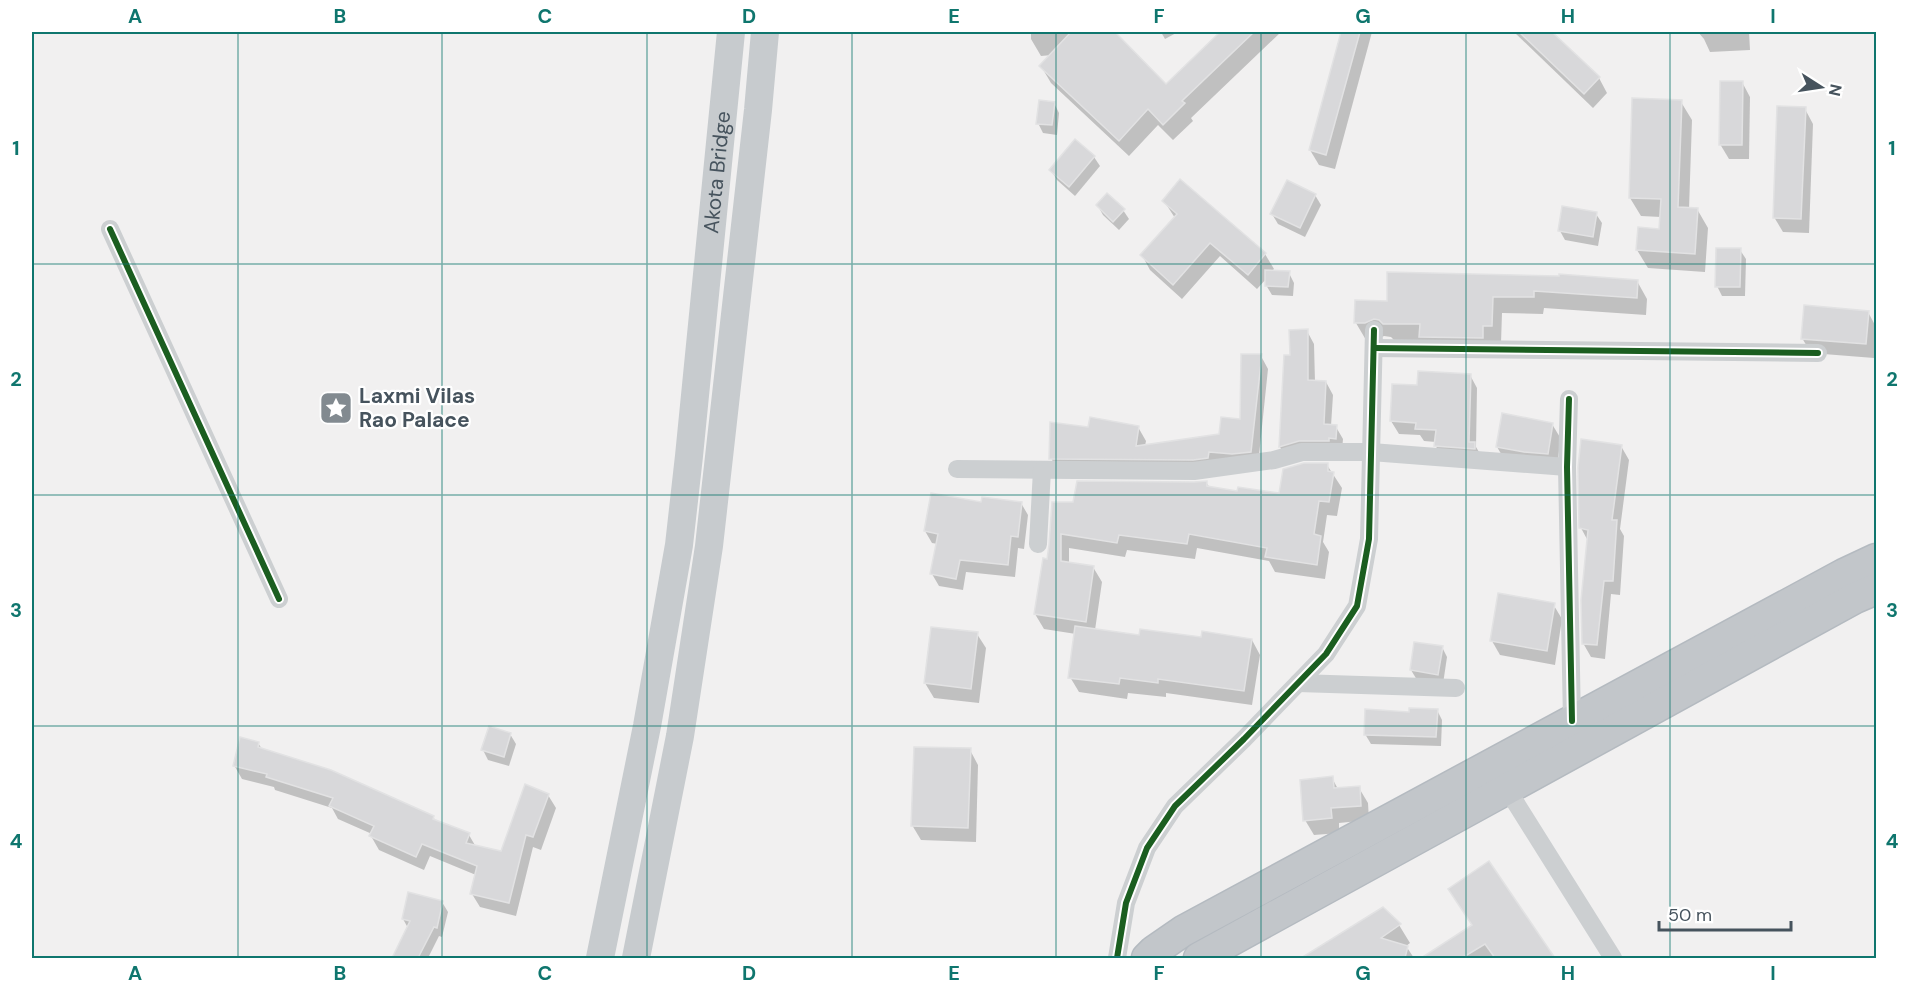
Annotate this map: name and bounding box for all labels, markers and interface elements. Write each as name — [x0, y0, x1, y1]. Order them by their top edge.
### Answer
text: A — [128, 3, 142, 29]
text: B — [334, 3, 346, 29]
text: C — [538, 3, 552, 29]
text: D — [742, 3, 756, 29]
text: E — [948, 3, 960, 29]
text: F — [1153, 3, 1165, 29]
text: G — [1355, 3, 1371, 29]
text: H — [1561, 3, 1575, 29]
text: I — [1770, 3, 1776, 29]
north arrow — [1791, 57, 1851, 117]
text: N — [1824, 82, 1847, 98]
street label: Akota Bridge — [697, 110, 737, 235]
text: 1 — [12, 135, 20, 161]
text: 1 — [1888, 135, 1896, 161]
text: 2 — [10, 366, 22, 392]
text: 2 — [1886, 366, 1898, 392]
place label: Laxmi Vilas Rao Palace — [359, 382, 475, 434]
place icon: Laxmi Vilas Rao Palace — [318, 390, 354, 426]
text: 3 — [10, 597, 22, 623]
text: 3 — [1886, 597, 1898, 623]
text: 4 — [10, 828, 23, 854]
text: 4 — [1886, 828, 1899, 854]
scale bar — [1659, 894, 1791, 932]
text: 50 m — [1668, 903, 1712, 927]
text: A — [128, 960, 142, 986]
text: B — [334, 960, 346, 986]
text: C — [538, 960, 552, 986]
text: D — [742, 960, 756, 986]
text: E — [948, 960, 960, 986]
text: F — [1153, 960, 1165, 986]
text: G — [1355, 960, 1371, 986]
text: H — [1561, 960, 1575, 986]
text: I — [1770, 960, 1776, 986]

